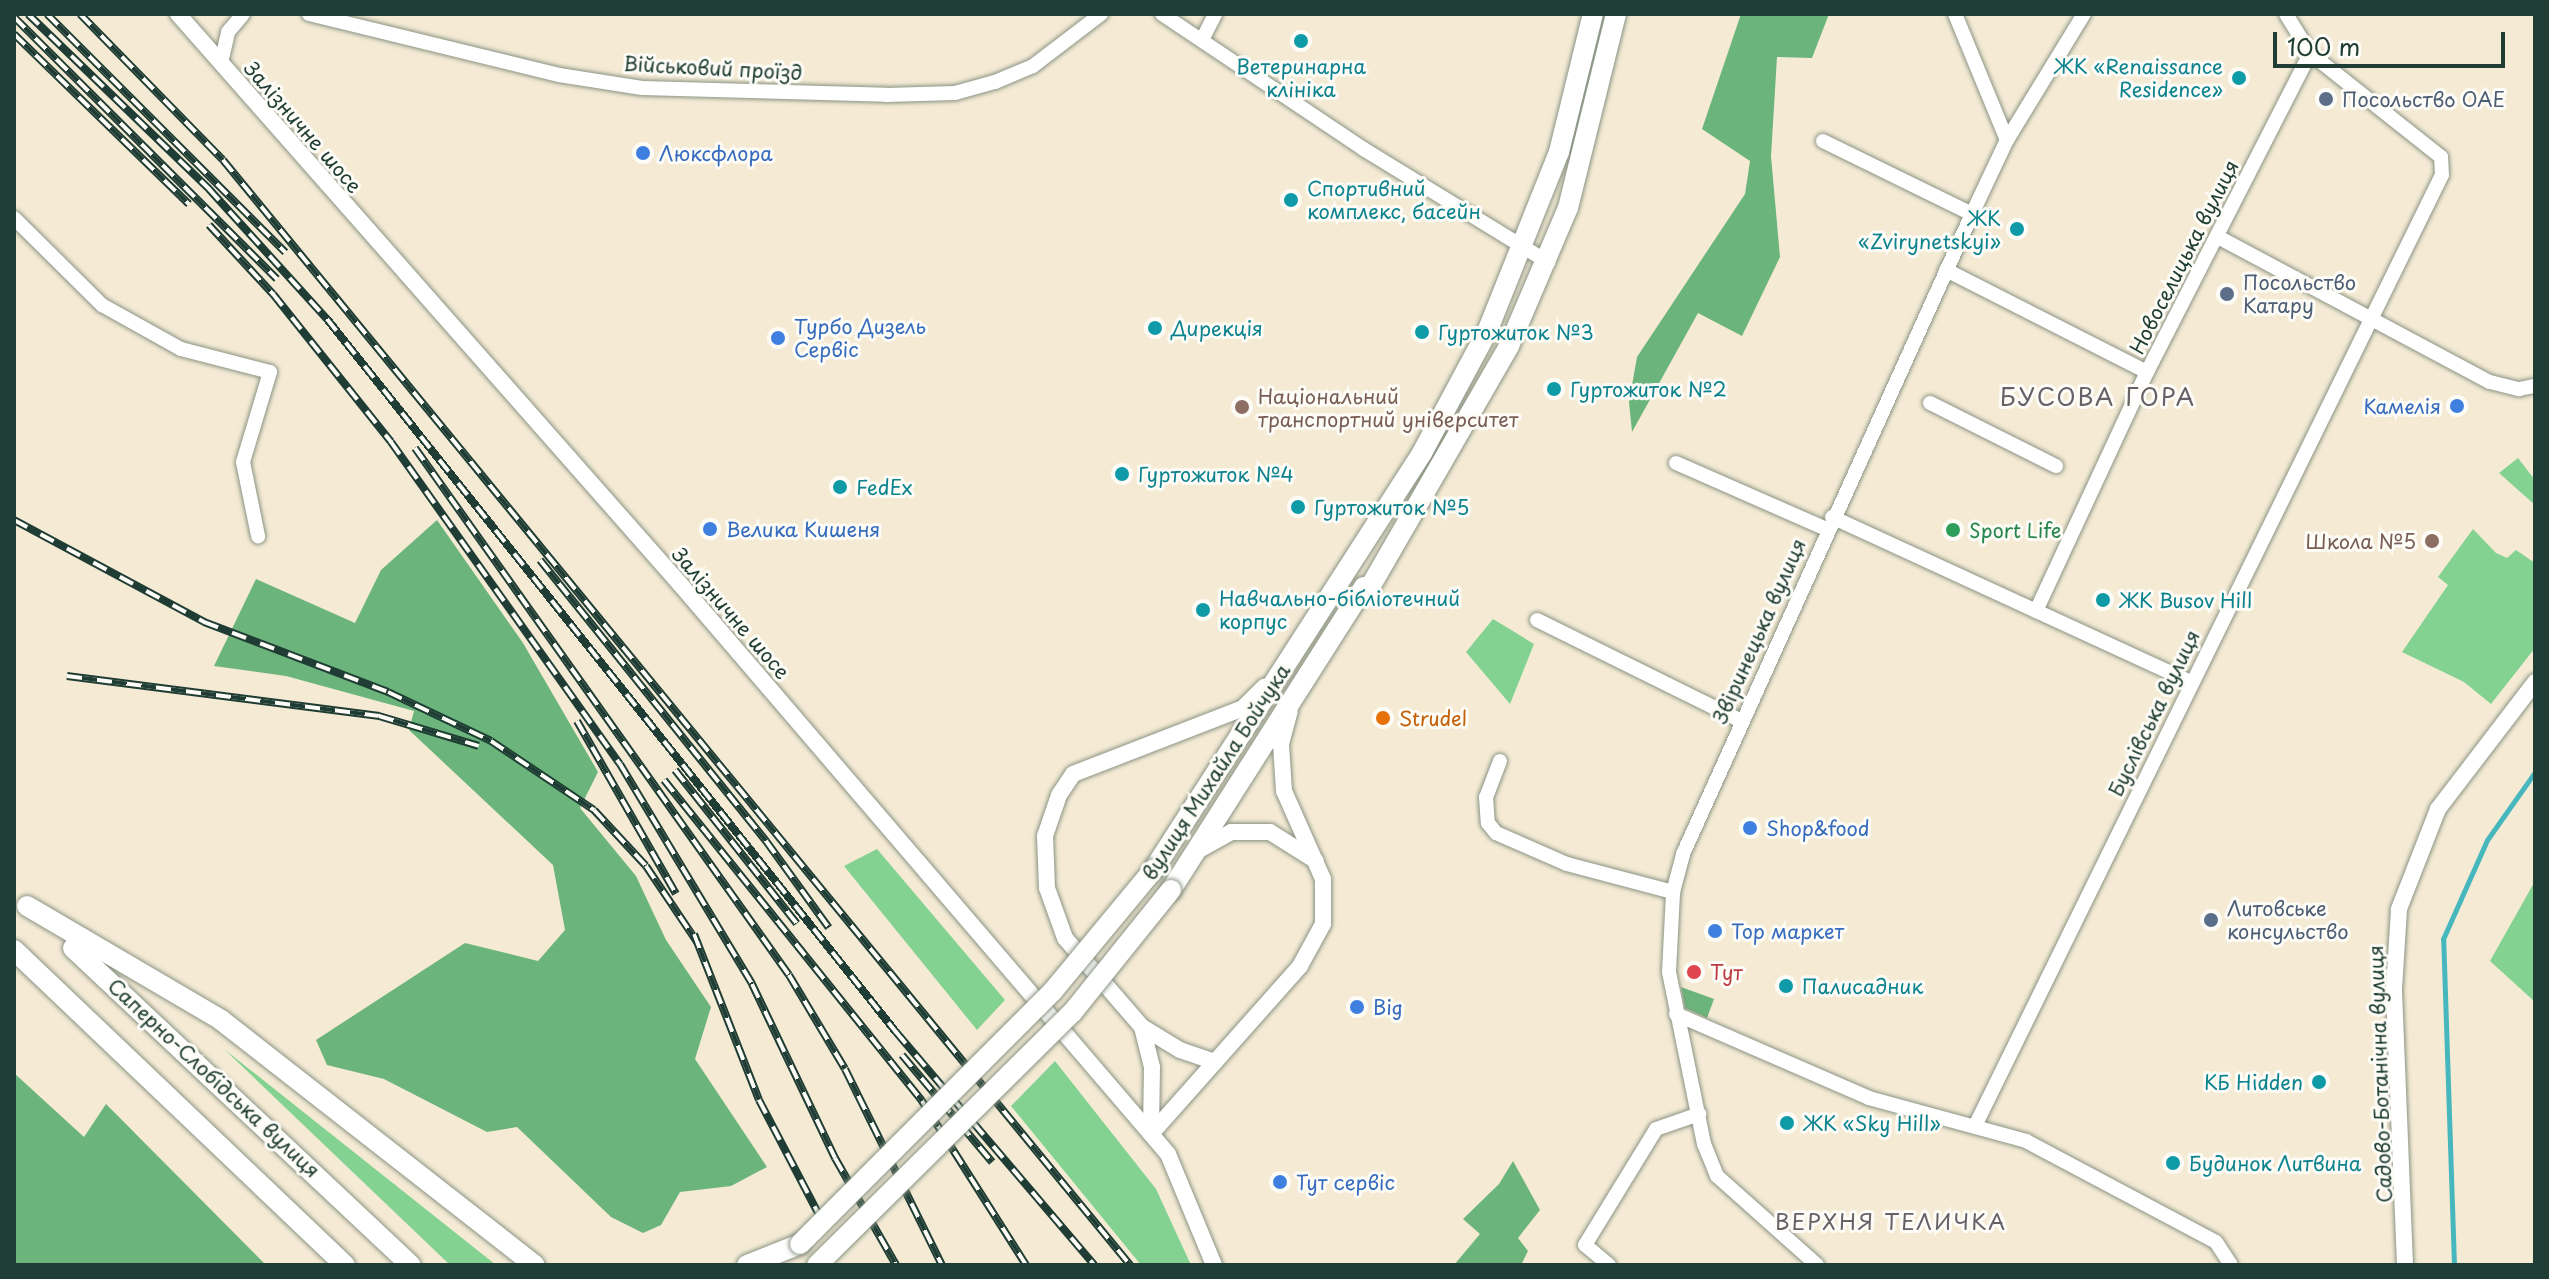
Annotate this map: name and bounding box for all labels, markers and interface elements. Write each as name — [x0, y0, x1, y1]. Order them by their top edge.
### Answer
scale bar — [2277, 16, 2509, 66]
text: 100 m — [2287, 28, 2360, 64]
marker: Ветеринарна клініка — [1292, 32, 1310, 50]
street label: Військовий проїзд — [623, 51, 803, 85]
place label: Ветеринарна клініка — [1236, 54, 1366, 101]
place label: ЖК «Renaissance Residence» — [2053, 54, 2223, 101]
street label: Залізничне шосе — [239, 56, 367, 198]
marker: ЖК «Renaissance Residence» — [2230, 69, 2248, 87]
place label: Посольство ОАЕ — [2342, 87, 2505, 111]
marker: Посольство ОАЕ — [2317, 90, 2335, 108]
place label: Люксфлора — [659, 141, 773, 165]
marker: Люксфлора — [634, 144, 652, 162]
street label: Новоселицька вулиця — [2124, 156, 2244, 358]
place label: Спортивний комплекс, басейн — [1307, 176, 1482, 223]
marker: Спортивний комплекс, басейн — [1282, 191, 1300, 209]
place label: ЖК «Zvirynetskyi» — [1858, 206, 2001, 253]
marker: ЖК «Zvirynetskyi» — [2008, 220, 2026, 238]
place label: Посольство Катару — [2243, 270, 2356, 317]
marker: Посольство Катару — [2218, 285, 2236, 303]
place label: Турбо Дизель Сервіс — [794, 314, 926, 361]
place label: Дирекція — [1171, 316, 1263, 340]
marker: Дирекція — [1146, 319, 1164, 337]
place label: Гуртожиток №3 — [1438, 320, 1594, 344]
marker: Гуртожиток №3 — [1413, 323, 1431, 341]
marker: Турбо Дизель Сервіс — [769, 329, 787, 347]
place label: Гуртожиток №2 — [1570, 377, 1727, 401]
marker: Гуртожиток №2 — [1545, 380, 1563, 398]
district label: БУСОВА ГОРА — [2001, 383, 2195, 411]
place label: Національний транспортний університет — [1258, 384, 1519, 431]
place label: Камелія — [2363, 394, 2441, 418]
marker: Камелія — [2448, 397, 2466, 415]
marker: Національний транспортний університет — [1233, 398, 1251, 416]
place label: Гуртожиток №4 — [1138, 462, 1294, 486]
marker: Гуртожиток №4 — [1113, 465, 1131, 483]
place label: FedEx — [856, 475, 913, 499]
marker: FedEx — [831, 478, 849, 496]
place label: Гуртожиток №5 — [1314, 495, 1469, 519]
marker: Гуртожиток №5 — [1289, 498, 1307, 516]
place label: Велика Кишеня — [726, 517, 881, 541]
place label: Sport Life — [1969, 518, 2063, 542]
marker: Велика Кишеня — [701, 520, 719, 538]
marker: Sport Life — [1944, 521, 1962, 539]
place label: Школа №5 — [2305, 529, 2416, 553]
marker: Школа №5 — [2423, 532, 2441, 550]
street label: Звіринецька вулиця — [1707, 535, 1811, 727]
street label: Залізничне шосе — [667, 542, 795, 684]
place label: Навчально-бібліотечний корпус — [1219, 586, 1460, 633]
place label: ЖК Busov Hill — [2119, 588, 2254, 612]
marker: ЖК Busov Hill — [2094, 591, 2112, 609]
marker: Навчально-бібліотечний корпус — [1194, 601, 1212, 619]
street label: Буслівська вулиця — [2103, 626, 2205, 800]
street label: вулиця Михайла Бойчука — [1137, 659, 1295, 885]
place label: Strudel — [1399, 706, 1467, 730]
marker: Strudel — [1374, 709, 1392, 727]
place label: Shop&food — [1766, 816, 1870, 840]
marker: Shop&food — [1741, 819, 1759, 837]
place label: Литовське консульство — [2227, 896, 2349, 943]
marker: Литовське консульство — [2202, 911, 2220, 929]
place label: Top маркет — [1731, 919, 1845, 943]
marker: Top маркет — [1706, 922, 1724, 940]
street label: Садово-Ботанічна вулиця — [2363, 944, 2397, 1204]
place label: Тут — [1710, 960, 1743, 984]
marker: Тут — [1685, 963, 1703, 981]
street label: Саперно-Слобідська вулиця — [103, 973, 325, 1183]
place label: Палисадник — [1802, 974, 1923, 998]
marker: Палисадник — [1777, 977, 1795, 995]
place label: Big — [1373, 995, 1403, 1019]
marker: Big — [1348, 998, 1366, 1016]
place label: КБ Hidden — [2204, 1070, 2303, 1094]
marker: КБ Hidden — [2310, 1073, 2328, 1091]
place label: ЖК «Sky Hill» — [1803, 1111, 1942, 1135]
marker: ЖК «Sky Hill» — [1778, 1114, 1796, 1132]
place label: Будинок Литвина — [2189, 1151, 2363, 1175]
marker: Будинок Литвина — [2164, 1154, 2182, 1172]
place label: Тут сервіс — [1296, 1170, 1396, 1194]
marker: Тут сервіс — [1271, 1173, 1289, 1191]
district label: ВЕРХНЯ ТЕЛИЧКА — [1775, 1208, 2007, 1234]

